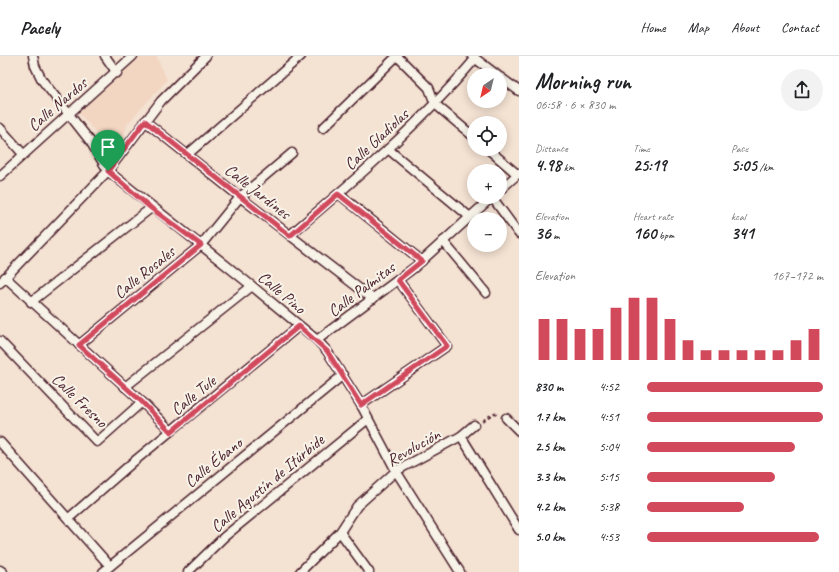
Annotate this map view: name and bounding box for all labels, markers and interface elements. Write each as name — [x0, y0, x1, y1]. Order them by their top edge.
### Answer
text: Pacely — [20, 16, 60, 40]
text: Home — [640, 19, 666, 36]
text: Map — [688, 19, 709, 36]
text: About — [731, 19, 759, 36]
text: Contact — [781, 19, 819, 36]
north arrow — [467, 68, 507, 108]
map controls — [467, 68, 507, 252]
text: Morning run — [535, 68, 631, 96]
button: share — [781, 69, 823, 111]
street label: Calle Nardos — [23, 72, 92, 136]
text: 06:58 · 6 × 830 m — [535, 97, 616, 113]
street label: Calle Gladiolas — [340, 103, 415, 175]
button: locate — [467, 116, 507, 156]
pin — [91, 130, 125, 171]
icon: arrive — [97, 136, 119, 158]
text: Distance — [535, 141, 568, 155]
text: Time — [633, 141, 650, 155]
text: Pace — [731, 141, 748, 155]
text: 4.98 — [535, 155, 561, 176]
text: 25:19 — [633, 155, 667, 176]
text: 5:05 — [731, 155, 757, 176]
street label: Calle Jardines — [221, 159, 297, 225]
text: km — [561, 160, 575, 174]
text: /km — [757, 160, 774, 174]
button: + — [467, 164, 507, 204]
text: Elevation — [535, 209, 569, 223]
text: Heart rate — [633, 209, 673, 223]
text: kcal — [731, 209, 746, 223]
button: − — [467, 212, 507, 252]
text: 36 — [535, 223, 551, 244]
text: 160 — [633, 223, 656, 244]
text: 341 — [731, 223, 754, 244]
text: m — [551, 228, 560, 242]
text: bpm — [656, 228, 674, 242]
street label: Calle Rosales — [109, 241, 180, 303]
street label: Calle Palmitas — [324, 256, 401, 321]
street label: Calle Pino — [254, 266, 311, 319]
text: Elevation — [535, 268, 575, 284]
text: 167–172 m — [772, 268, 823, 284]
street label: Calle Fresno — [47, 369, 113, 433]
street label: Calle Tule — [167, 370, 221, 420]
text: 830 m — [535, 379, 563, 395]
text: 4:52 — [599, 379, 619, 395]
text: 1.7 km — [535, 409, 565, 425]
text: 4:51 — [599, 409, 619, 425]
street label: Revolución — [383, 423, 445, 471]
street label: Calle Agustín de Itúrbide — [206, 429, 330, 537]
street label: Calle Ébano — [179, 431, 248, 492]
text: 2.5 km — [535, 439, 565, 455]
text: 5:04 — [599, 439, 619, 455]
text: 3.3 km — [535, 469, 565, 485]
text: 5:15 — [599, 469, 619, 485]
text: 4.2 km — [535, 499, 565, 515]
text: 5:38 — [599, 499, 619, 515]
text: 5.0 km — [535, 529, 565, 545]
text: 4:53 — [599, 529, 619, 545]

